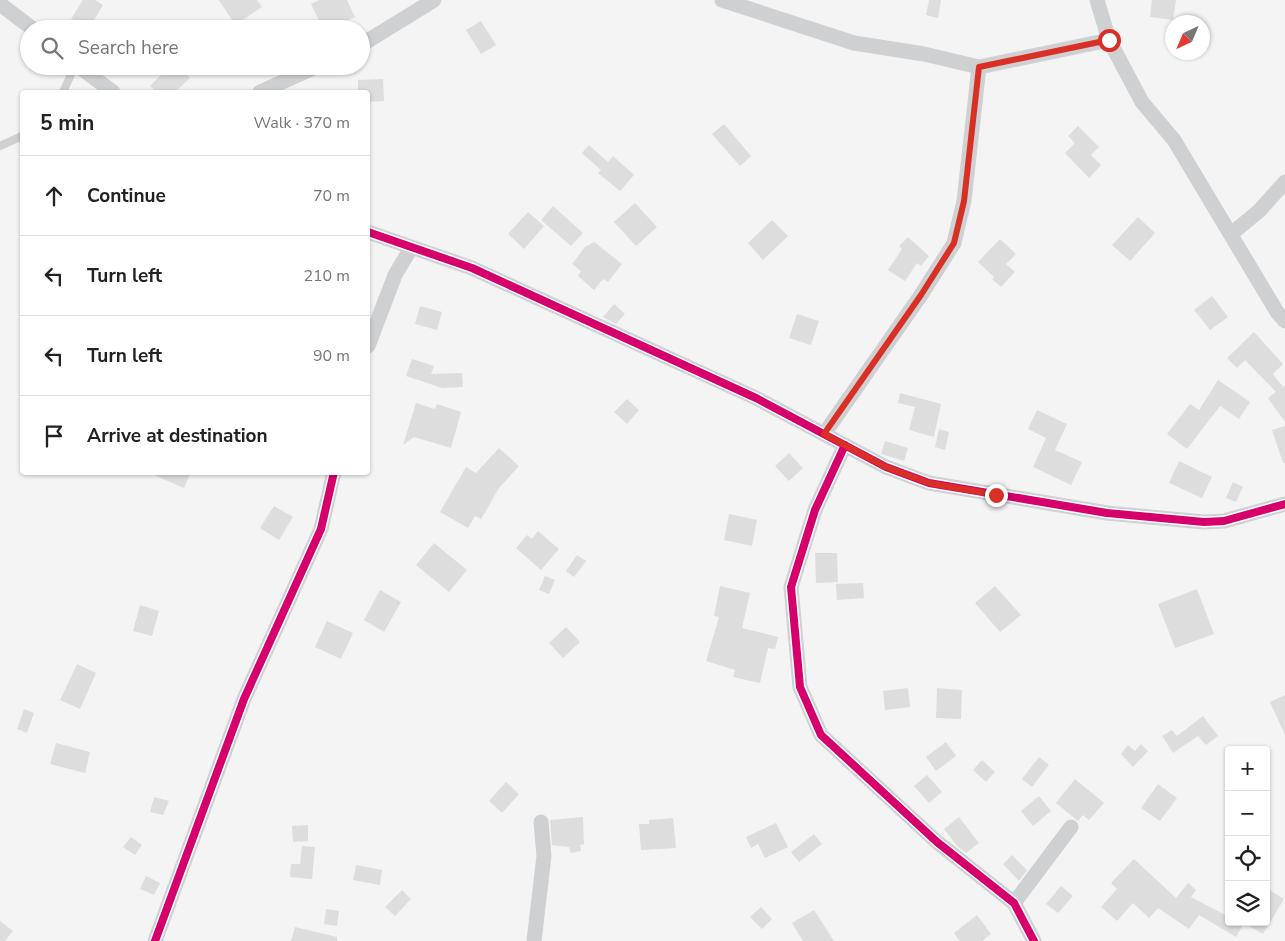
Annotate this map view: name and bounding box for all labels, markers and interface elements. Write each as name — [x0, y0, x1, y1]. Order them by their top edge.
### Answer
north arrow — [1165, 15, 1210, 60]
search box — [20, 20, 370, 75]
route start — [1098, 29, 1121, 52]
icon: search — [38, 34, 66, 62]
text: Search here — [78, 35, 179, 61]
text: 5 min — [40, 109, 94, 137]
text: Walk · 370 m — [254, 112, 350, 134]
icon: ahead — [40, 182, 68, 210]
text: Continue — [87, 183, 166, 209]
text: 70 m — [313, 185, 350, 207]
icon: left — [40, 262, 68, 290]
text: Turn left — [87, 263, 162, 289]
text: 210 m — [303, 265, 350, 287]
icon: left — [40, 342, 68, 370]
text: Turn left — [87, 343, 162, 369]
text: 90 m — [313, 345, 350, 367]
icon: arrive — [40, 422, 68, 450]
text: Arrive at destination — [87, 423, 268, 449]
route end — [985, 484, 1008, 507]
map controls — [1225, 746, 1270, 926]
button: + — [1225, 746, 1270, 791]
button: − — [1225, 791, 1270, 836]
button: locate — [1225, 836, 1270, 881]
button: layers — [1225, 881, 1270, 926]

